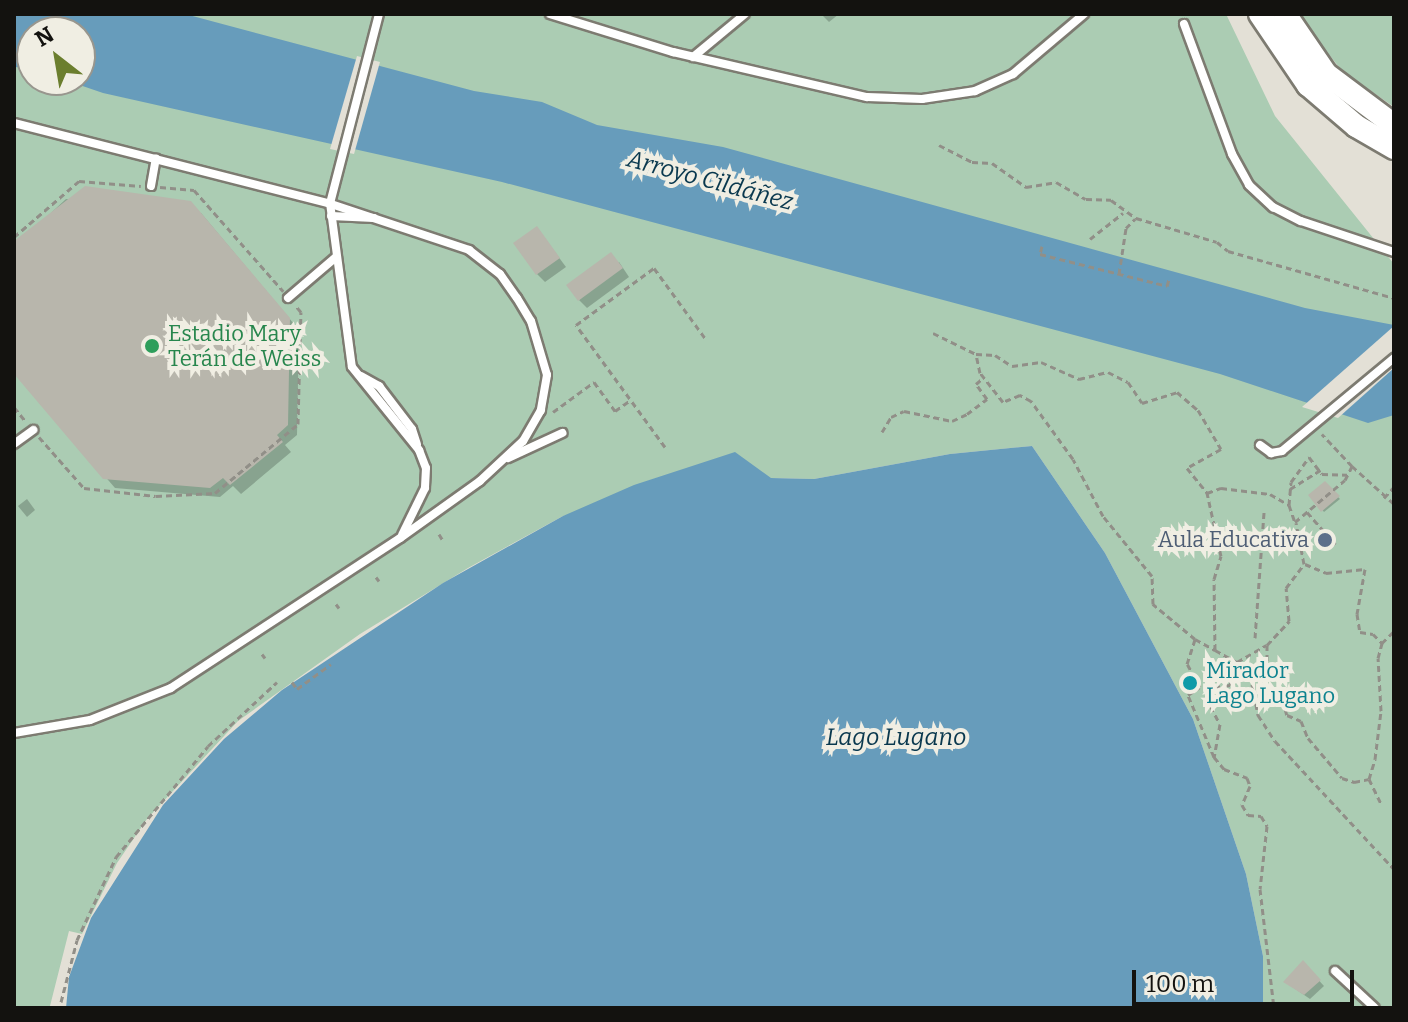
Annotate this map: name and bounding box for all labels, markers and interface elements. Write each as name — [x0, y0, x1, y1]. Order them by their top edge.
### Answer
north arrow — [16, 16, 96, 96]
text: N — [30, 21, 59, 53]
water label: Arroyo Cildáñez — [624, 145, 796, 217]
place label: Estadio Mary Terán de Weiss — [168, 320, 321, 372]
marker: Estadio Mary Terán de Weiss — [143, 337, 161, 355]
place label: Aula Educativa — [1158, 527, 1309, 553]
marker: Aula Educativa — [1316, 531, 1334, 549]
place label: Mirador Lago Lugano — [1206, 657, 1335, 708]
marker: Mirador Lago Lugano — [1181, 674, 1199, 692]
water label: Lago Lugano — [826, 724, 966, 752]
scale bar — [1136, 954, 1358, 1004]
text: 100 m — [1146, 970, 1214, 998]

